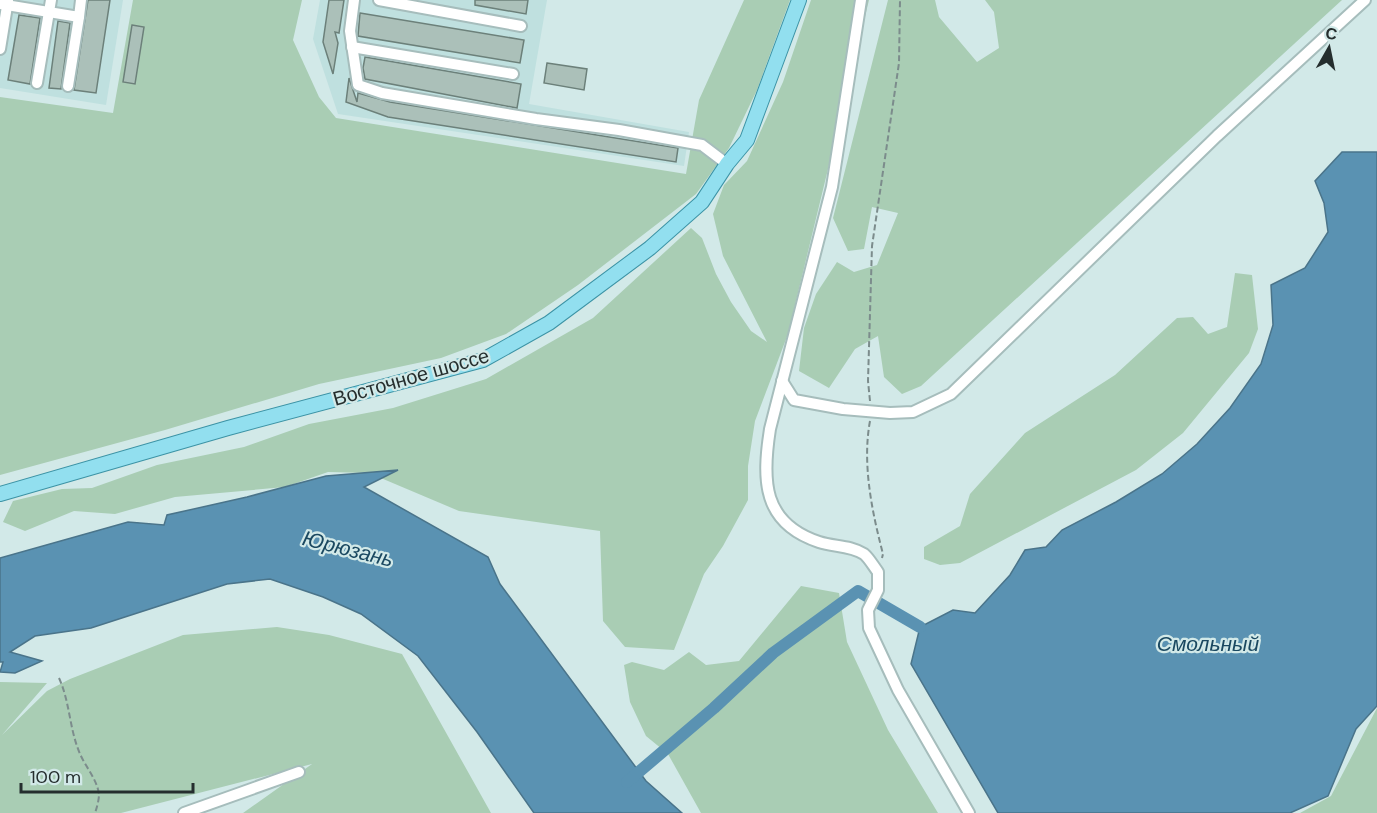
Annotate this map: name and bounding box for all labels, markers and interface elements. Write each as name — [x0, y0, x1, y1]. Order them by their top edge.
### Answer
north arrow — [1299, 18, 1359, 78]
text: С — [1324, 22, 1339, 45]
street label: Восточное шоссе — [330, 342, 492, 412]
water label: Юрюзань — [300, 524, 396, 574]
water label: Смольный — [1157, 630, 1259, 658]
scale bar — [21, 756, 194, 794]
text: 100 m — [30, 765, 81, 789]

